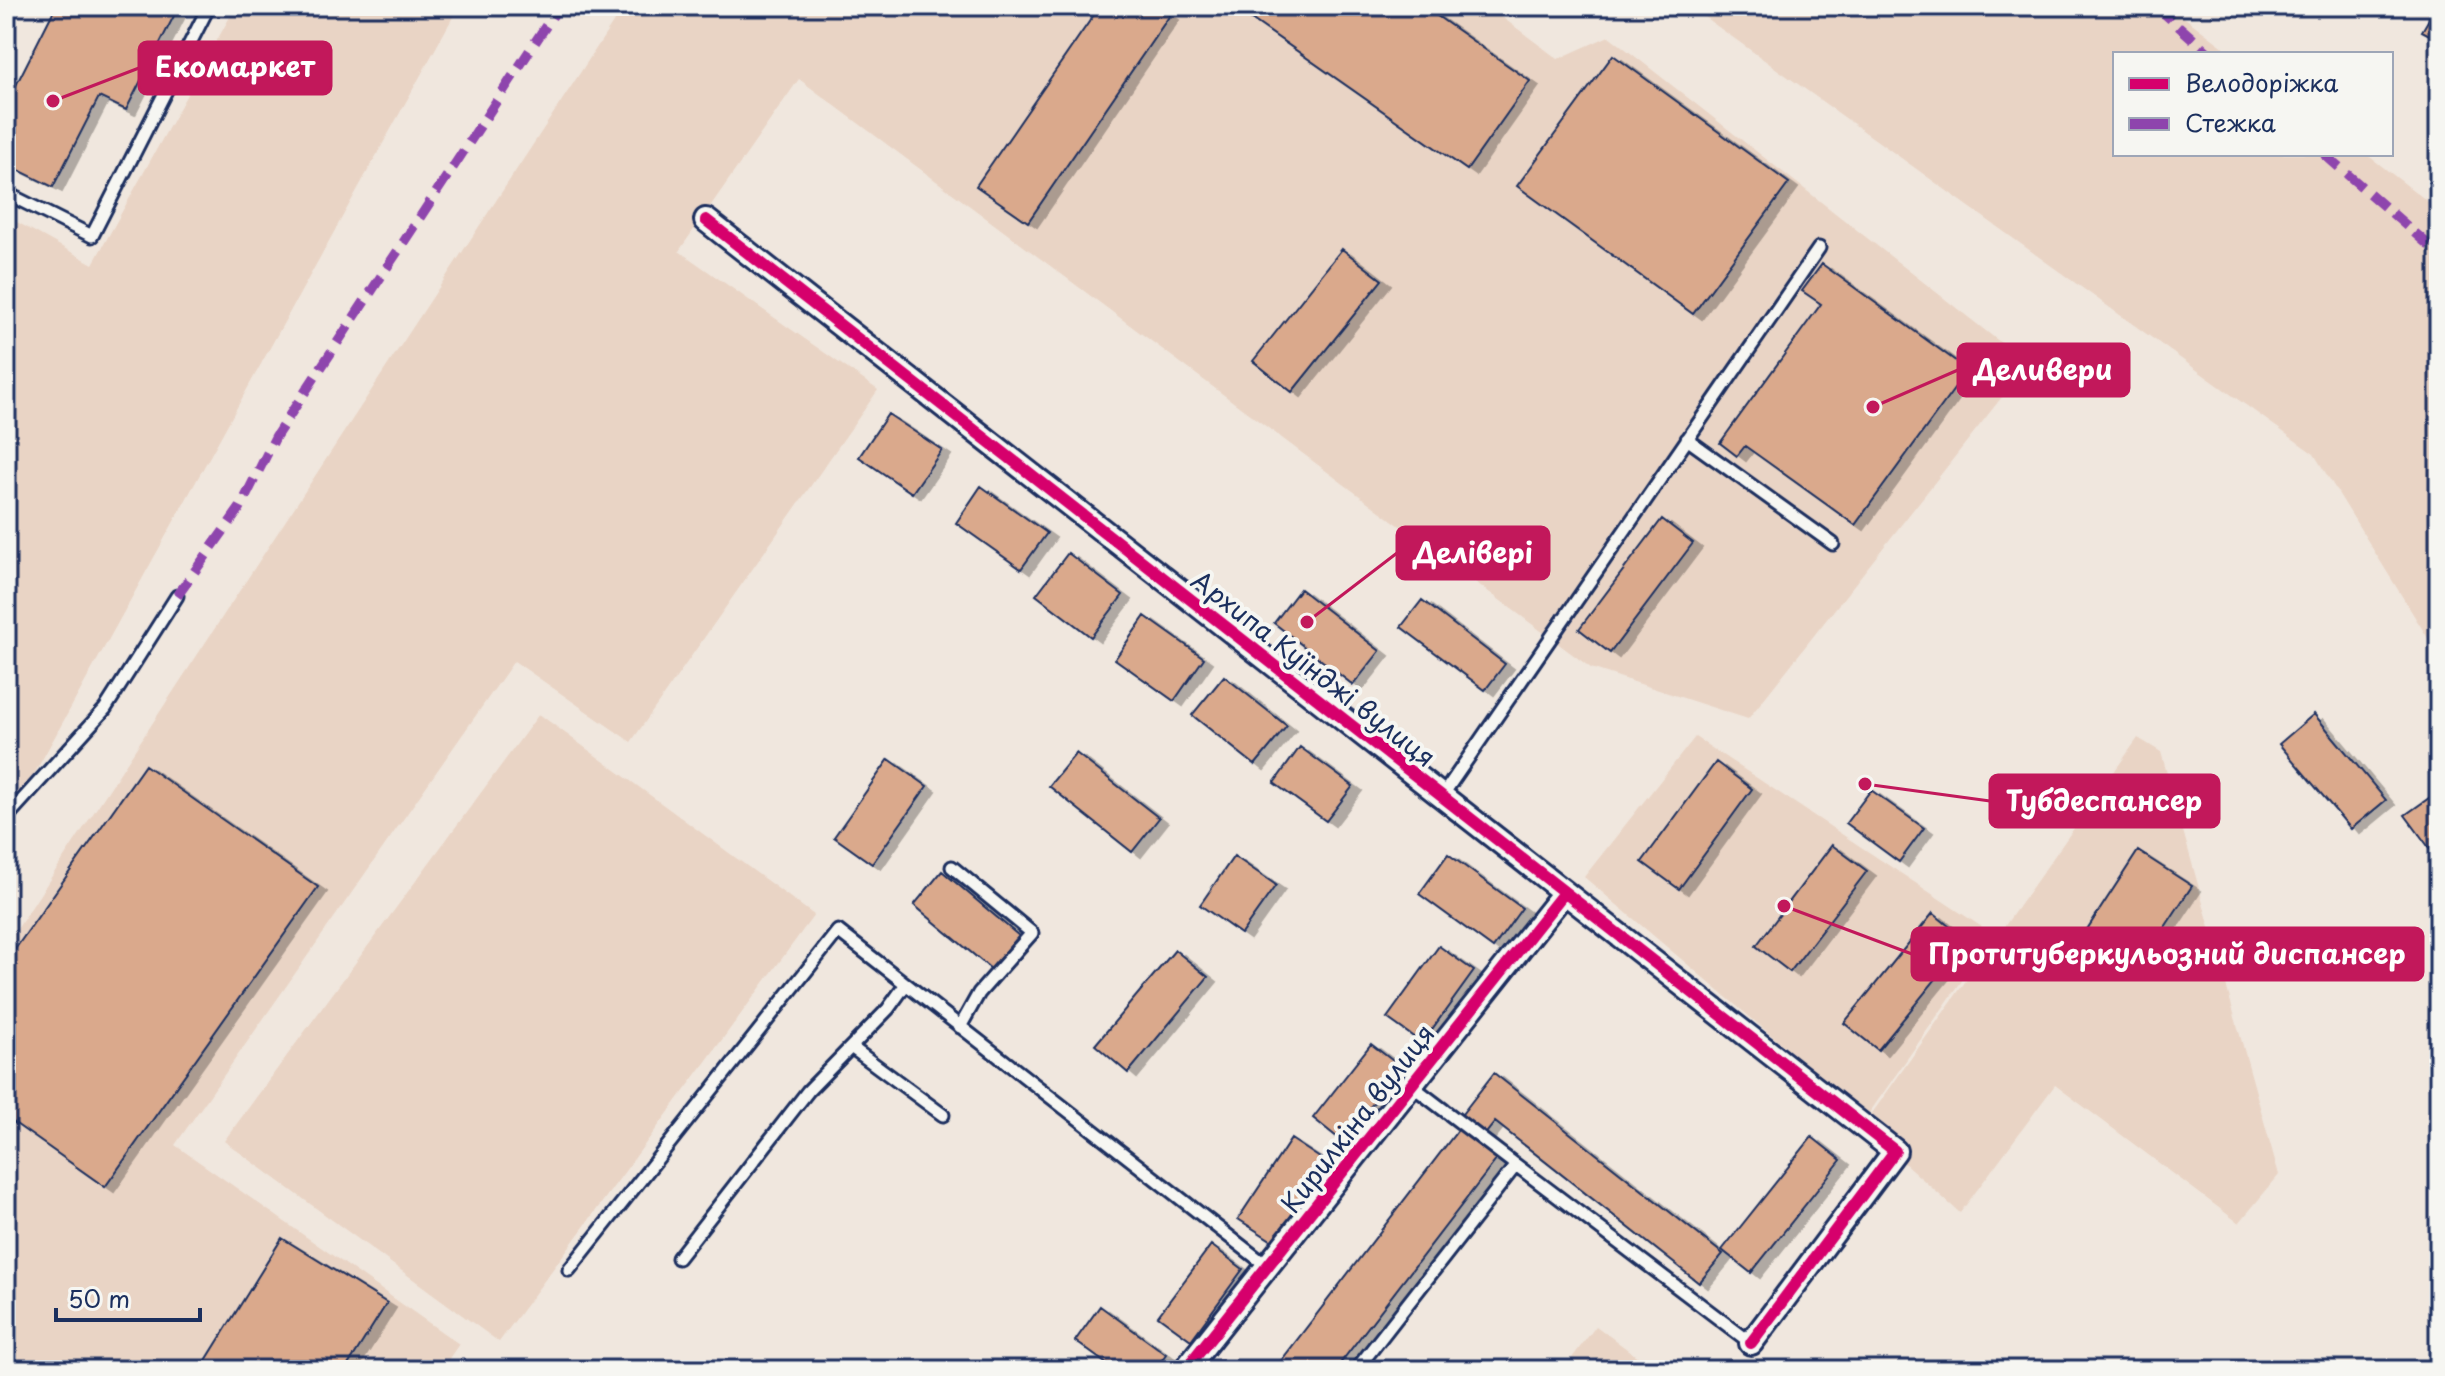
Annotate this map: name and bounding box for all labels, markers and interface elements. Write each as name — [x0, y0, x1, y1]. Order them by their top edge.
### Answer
callout: Екомаркет — [139, 42, 331, 94]
text: Екомаркет — [155, 44, 317, 87]
legend — [2113, 52, 2393, 156]
text: Велодоріжка — [2185, 64, 2338, 100]
text: Стежка — [2185, 104, 2276, 140]
callout: Деливери — [1958, 344, 2129, 396]
text: Деливери — [1972, 347, 2113, 390]
callout: Делівері — [1397, 527, 1549, 579]
text: Делівері — [1412, 530, 1533, 573]
street label: Архипа Куїнджі вулиця — [1184, 560, 1444, 776]
callout: Тубдеспансер — [1990, 775, 2219, 827]
text: Тубдеспансер — [2006, 778, 2202, 821]
callout: Протитуберкульозний диспансер — [1912, 928, 2423, 980]
text: Протитуберкульозний диспансер — [1928, 931, 2406, 974]
street label: Кирилкіна вулиця — [1271, 1015, 1443, 1221]
scale bar — [56, 1272, 200, 1322]
text: 50 m — [68, 1280, 130, 1316]

